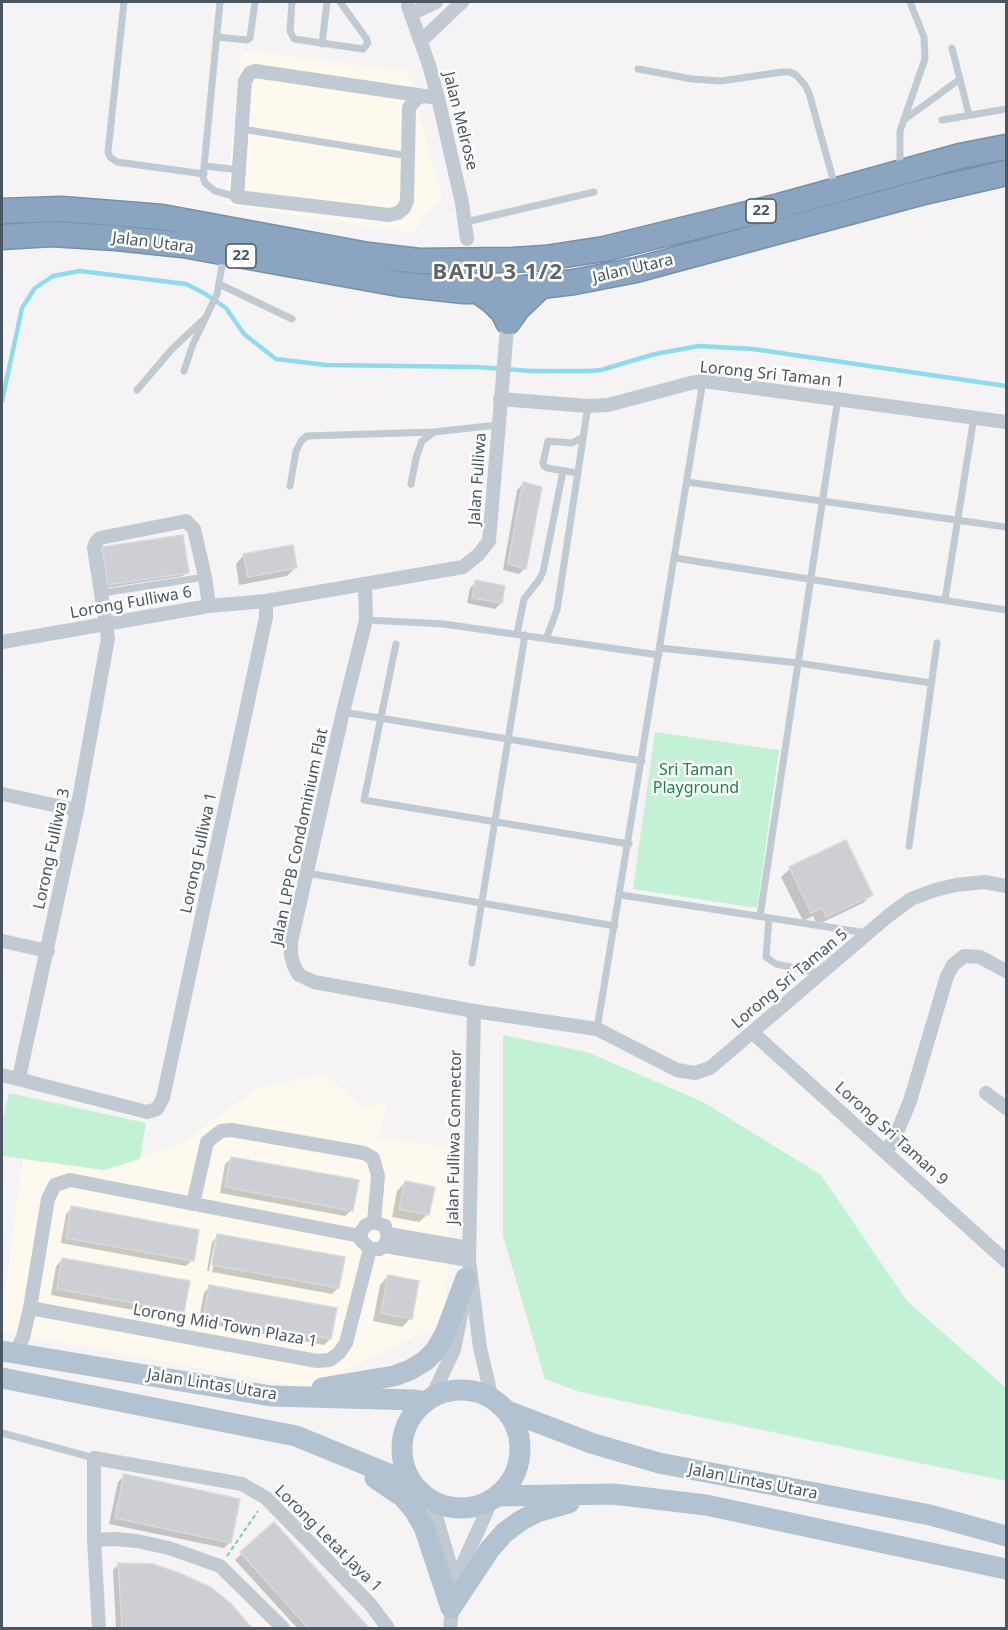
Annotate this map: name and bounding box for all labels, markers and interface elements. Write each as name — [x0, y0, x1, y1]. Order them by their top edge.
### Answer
street label: Jalan Melrose — [438, 70, 482, 172]
road number: 22 — [746, 199, 776, 223]
street label: Jalan Utara — [111, 228, 195, 258]
road number: 22 — [226, 244, 256, 268]
street label: Jalan Utara — [591, 250, 675, 288]
district label: BATU 3 1/2 — [433, 260, 563, 286]
street label: Lorong Sri Taman 1 — [699, 358, 845, 392]
street label: Jalan Fulliwa — [465, 432, 491, 526]
street label: Lorong Fulliwa 6 — [69, 583, 193, 623]
street label: Jalan LPPB Condominium Flat — [268, 727, 332, 947]
park label: Sri Taman Playground — [653, 760, 739, 798]
street label: Lorong Fulliwa 3 — [30, 787, 74, 911]
street label: Lorong Fulliwa 1 — [177, 791, 221, 915]
street label: Lorong Sri Taman 5 — [728, 925, 852, 1033]
street label: Jalan Fulliwa Connector — [444, 1049, 466, 1225]
street label: Lorong Sri Taman 9 — [831, 1078, 951, 1190]
street label: Lorong Mid Town Plaza 1 — [131, 1300, 319, 1352]
street label: Jalan Lintas Utara — [146, 1365, 278, 1405]
street label: Jalan Lintas Utara — [687, 1460, 819, 1504]
street label: Lorong Letat Jaya 1 — [270, 1481, 386, 1597]

